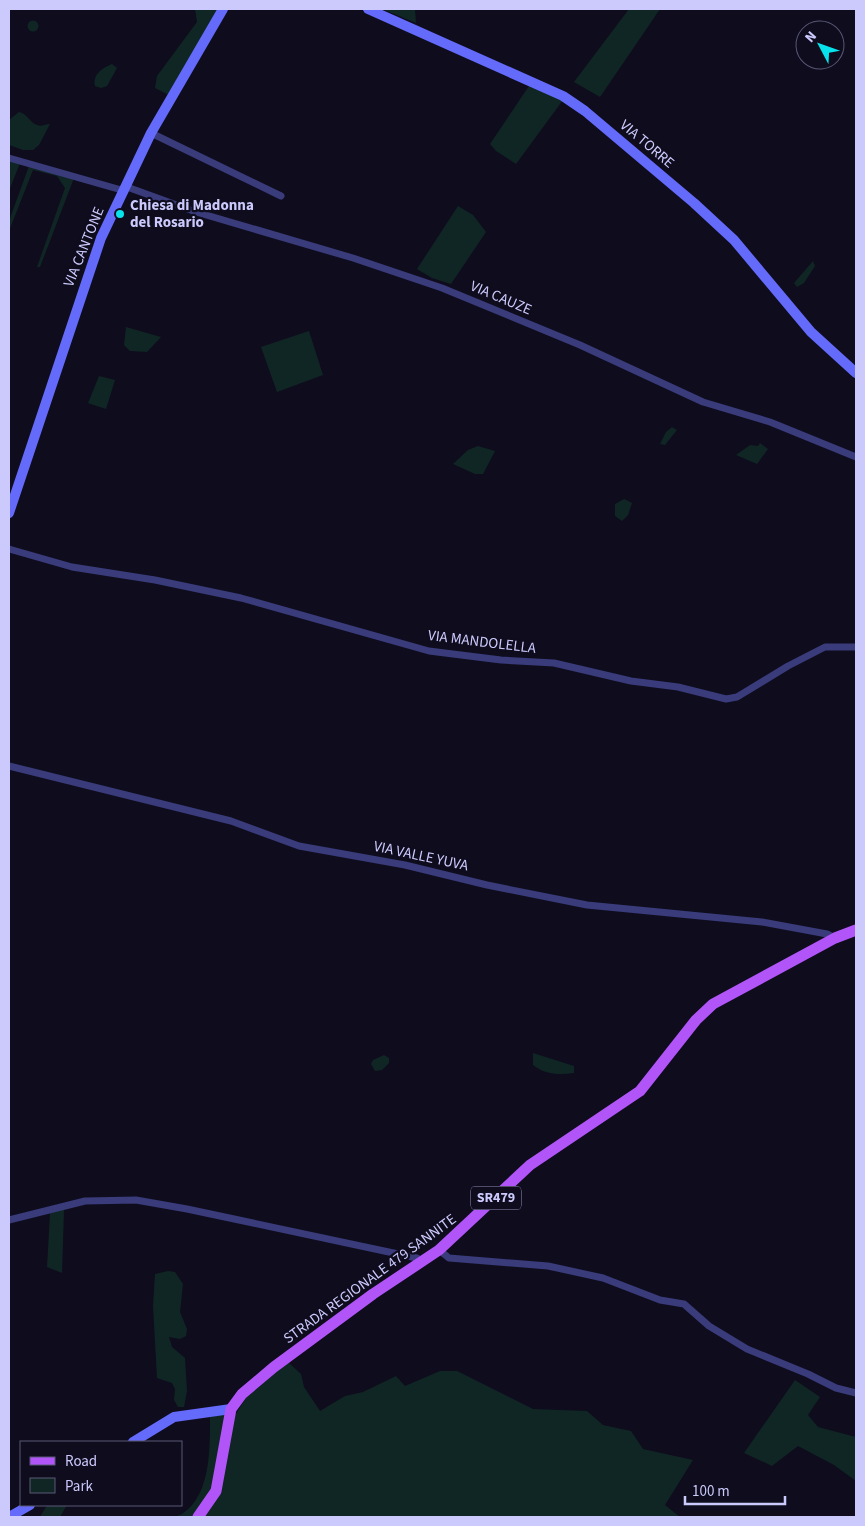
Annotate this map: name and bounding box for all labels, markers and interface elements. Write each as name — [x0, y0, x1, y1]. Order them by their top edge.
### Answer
north arrow — [795, 20, 845, 70]
text: N — [800, 27, 822, 47]
street label: VIA TORRE — [615, 115, 679, 173]
place label: Chiesa di Madonna del Rosario — [130, 195, 254, 233]
street label: VIA CANTONE — [58, 204, 110, 290]
marker: Chiesa di Madonna del Rosario — [114, 208, 126, 220]
street label: VIA CAUZE — [467, 276, 535, 320]
street label: VIA MANDOLELLA — [427, 625, 538, 659]
street label: VIA VALLE YUVA — [372, 836, 471, 876]
road number: SR479 — [471, 1186, 521, 1210]
street label: STRADA REGIONALE 479 SANNITE — [279, 1209, 461, 1349]
legend — [20, 1441, 182, 1506]
text: Road — [65, 1451, 97, 1472]
scale bar — [685, 1474, 785, 1506]
text: Park — [65, 1476, 94, 1497]
text: 100 m — [692, 1481, 730, 1502]

